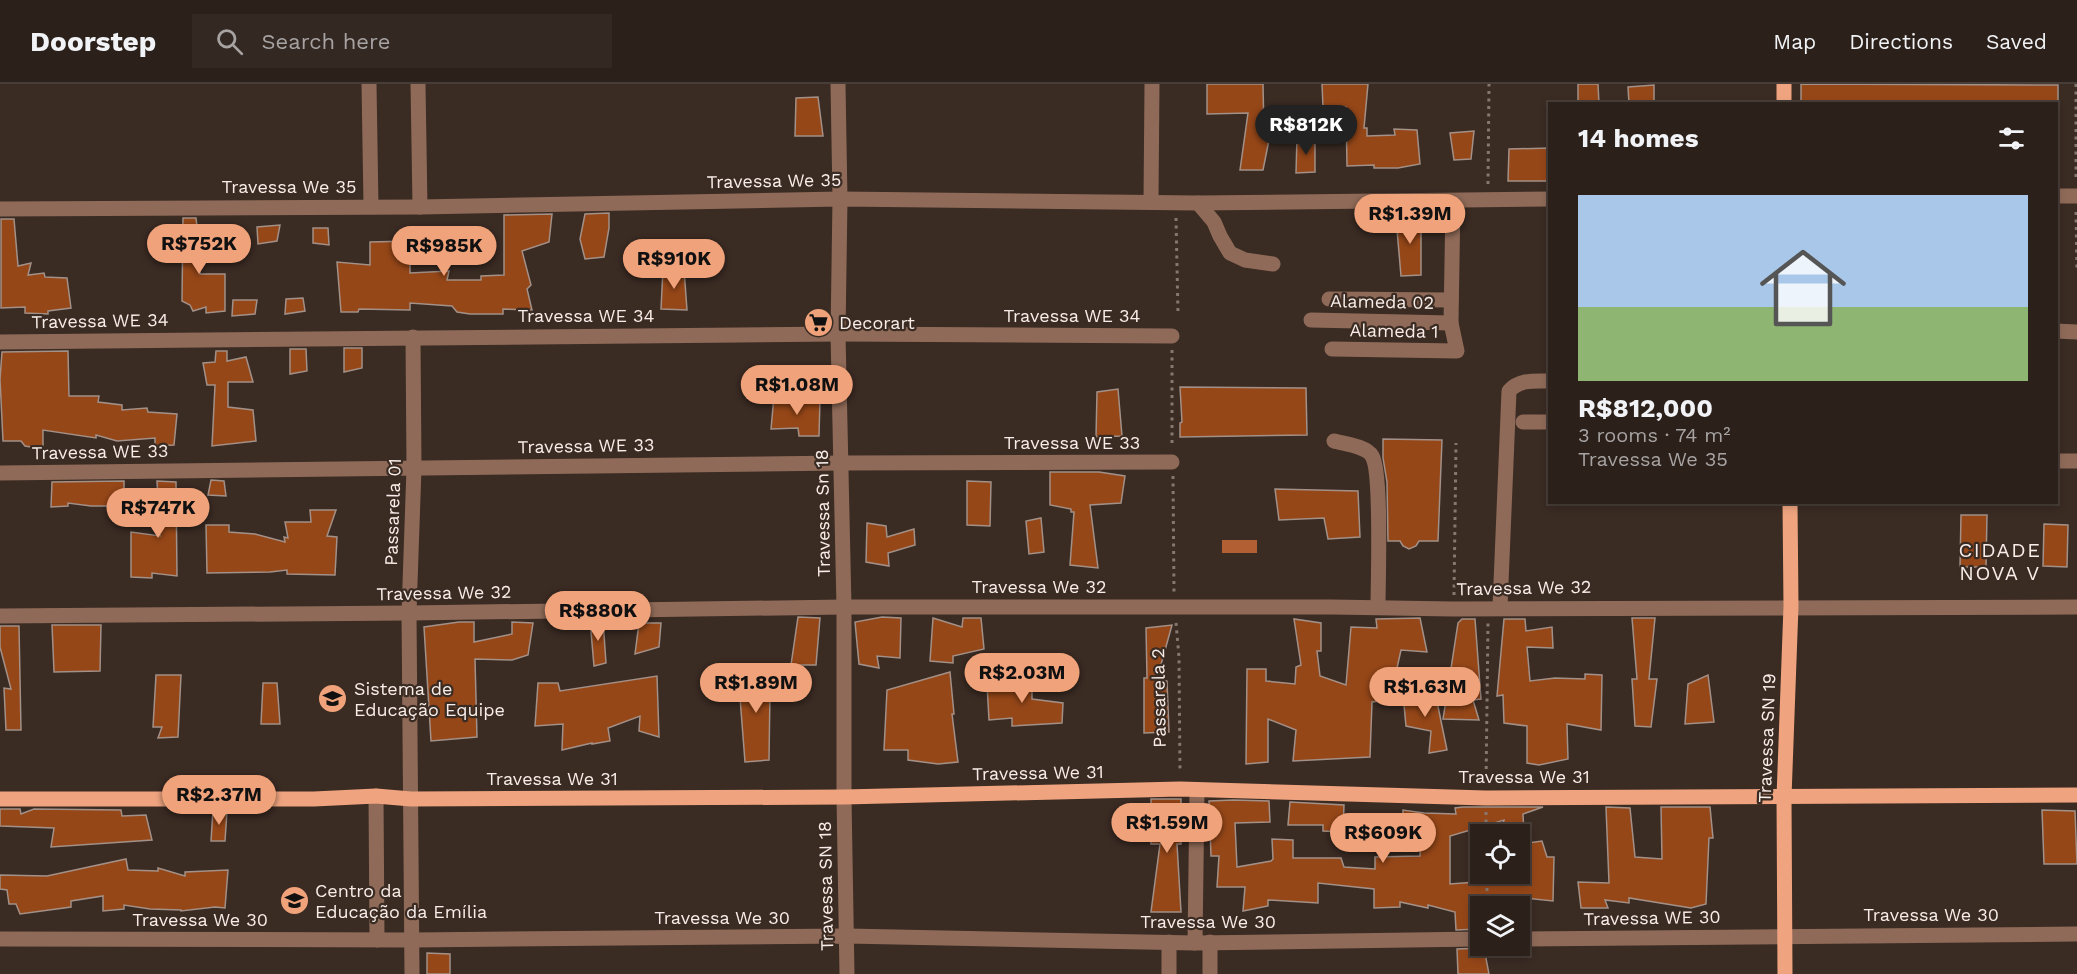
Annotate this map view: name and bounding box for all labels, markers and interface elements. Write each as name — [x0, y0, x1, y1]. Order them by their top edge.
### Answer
search box — [192, 14, 612, 68]
text: Doorstep — [30, 25, 156, 58]
icon: search — [213, 25, 246, 58]
text: Search here — [261, 29, 390, 54]
text: Map — [1773, 29, 1816, 54]
text: Directions — [1849, 29, 1953, 54]
text: Saved — [1986, 29, 2047, 54]
pin: R$812K — [1257, 105, 1355, 156]
text: R$812K — [1269, 112, 1343, 136]
icon: filters — [1995, 122, 2028, 155]
text: 14 homes — [1578, 123, 1699, 153]
street label: Travessa We 35 — [706, 169, 842, 192]
street label: Travessa We 35 — [222, 176, 356, 197]
pin: R$1.39M — [1355, 194, 1465, 245]
text: R$1.39M — [1368, 201, 1452, 225]
pin: R$752K — [150, 224, 248, 275]
pin: R$985K — [395, 226, 493, 277]
text: R$752K — [161, 231, 237, 255]
text: R$985K — [406, 233, 482, 257]
icon: home — [1749, 234, 1857, 342]
pin: R$910K — [625, 239, 723, 290]
text: R$910K — [637, 246, 711, 270]
street label: Alameda 02 — [1330, 290, 1434, 313]
street label: Travessa WE 34 — [517, 305, 655, 326]
street label: Travessa WE 34 — [1003, 305, 1141, 326]
supermarket icon: Decorart — [802, 307, 834, 339]
street label: Travessa WE 34 — [31, 309, 169, 332]
place label: Decorart — [839, 312, 915, 333]
street label: Alameda 1 — [1349, 319, 1439, 342]
pin: R$1.08M — [742, 365, 852, 416]
text: R$1.08M — [755, 372, 839, 396]
text: R$812,000 — [1578, 393, 1713, 423]
text: 3 rooms · 74 m² — [1578, 423, 1731, 447]
street label: Travessa WE 33 — [1004, 432, 1140, 453]
street label: Travessa WE 33 — [517, 434, 655, 457]
street label: Travessa WE 33 — [31, 440, 169, 463]
text: Travessa We 35 — [1578, 447, 1728, 471]
street label: Travessa Sn 18 — [811, 449, 834, 577]
street label: Passarela 01 — [380, 458, 405, 566]
pin: R$747K — [109, 488, 207, 539]
text: R$747K — [121, 495, 196, 519]
district label: CIDADE NOVA V — [1959, 538, 2042, 585]
street label: Travessa We 32 — [972, 576, 1107, 597]
street label: Travessa We 32 — [1456, 576, 1592, 599]
street label: Travessa We 32 — [376, 581, 512, 604]
pin: R$880K — [549, 591, 647, 642]
text: R$880K — [559, 598, 637, 622]
street label: Passarela 2 — [1147, 648, 1170, 748]
pin: R$2.03M — [967, 653, 1077, 704]
text: R$2.03M — [979, 660, 1065, 684]
pin: R$1.89M — [701, 663, 811, 714]
pin: R$1.63M — [1370, 667, 1480, 718]
text: R$1.89M — [714, 670, 798, 694]
street label: Travessa SN 19 — [1754, 673, 1779, 803]
text: R$1.63M — [1383, 674, 1467, 698]
place label: Sistema de Educação Equipe — [354, 678, 505, 720]
school or university icon: Sistema de Educação Equipe — [317, 683, 349, 715]
street label: Travessa We 31 — [972, 761, 1104, 784]
street label: Travessa We 31 — [1458, 766, 1590, 787]
street label: Travessa We 31 — [486, 768, 618, 789]
pin: R$2.37M — [164, 775, 274, 826]
text: R$2.37M — [176, 782, 262, 806]
pin: R$1.59M — [1112, 803, 1222, 854]
text: R$1.59M — [1125, 810, 1209, 834]
pin: R$609K — [1334, 813, 1432, 864]
text: R$609K — [1344, 820, 1422, 844]
street label: Travessa SN 18 — [814, 821, 837, 951]
map controls — [1470, 824, 1530, 956]
button: locate — [1470, 824, 1530, 884]
place label: Centro da Educação da Emília — [315, 880, 487, 922]
school or university icon: Centro da Educação da Emília — [278, 885, 310, 917]
button: layers — [1470, 896, 1530, 956]
street label: Travessa We 30 — [1863, 904, 1999, 925]
street label: Travessa WE 30 — [1583, 906, 1721, 929]
street label: Travessa We 30 — [654, 907, 790, 928]
street label: Travessa We 30 — [132, 909, 268, 930]
street label: Travessa We 30 — [1140, 911, 1276, 932]

